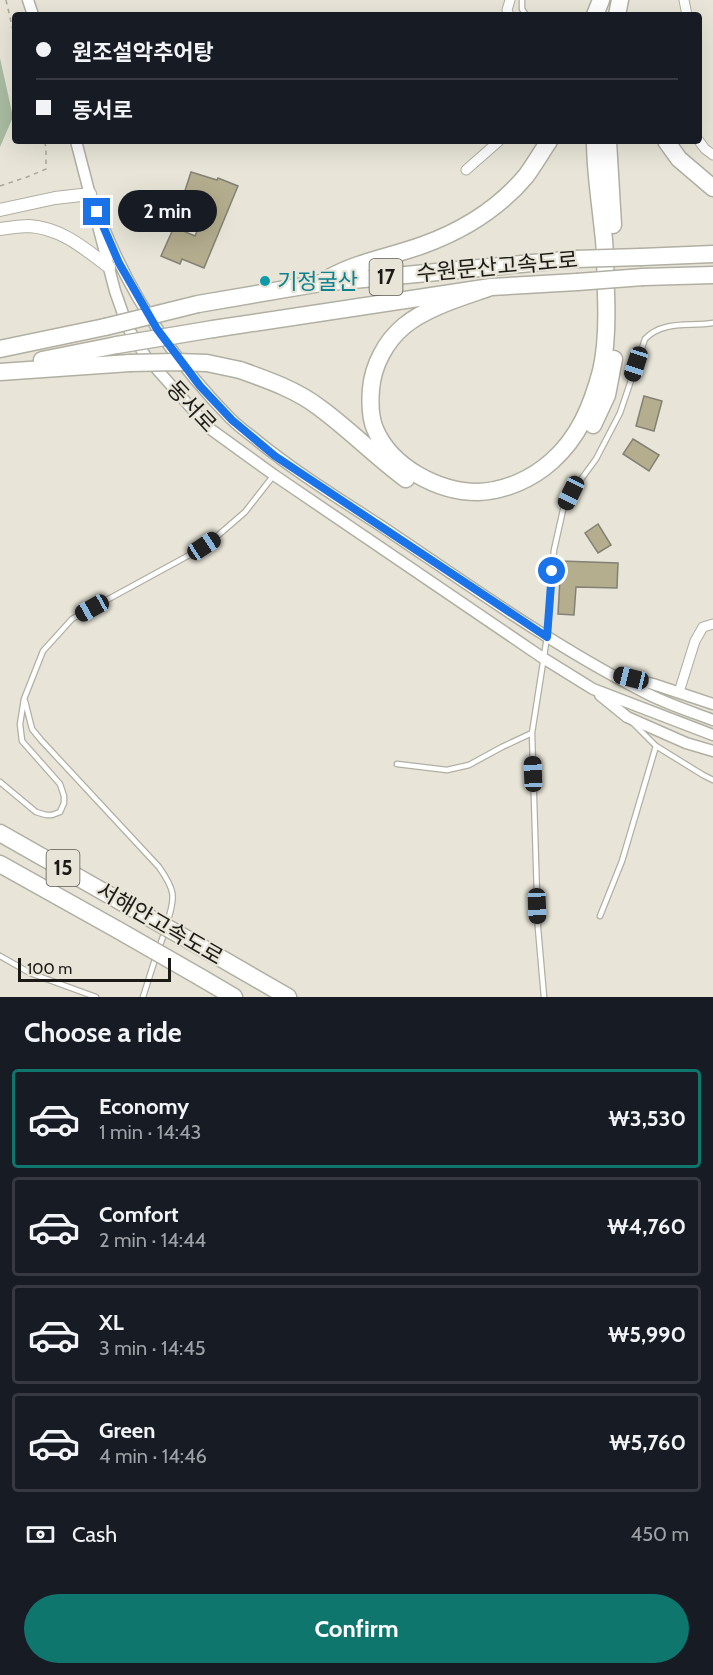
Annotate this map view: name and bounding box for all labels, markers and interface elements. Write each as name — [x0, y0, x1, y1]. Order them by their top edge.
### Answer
text: 원조설악추어탕 — [72, 39, 214, 66]
text: 동서로 — [72, 97, 133, 124]
callout: 2 min — [118, 191, 217, 233]
route end — [83, 198, 110, 225]
text: 2 min — [143, 199, 192, 223]
street label: 수원문산고속도로 — [415, 246, 579, 287]
road number: 17 — [370, 259, 402, 295]
place label: 기정굴산 — [277, 268, 358, 295]
marker: 기정굴산 — [258, 274, 272, 288]
car — [622, 344, 650, 384]
street label: 동서로 — [161, 375, 222, 438]
car — [555, 473, 587, 513]
car — [184, 529, 224, 563]
route start — [538, 557, 565, 584]
car — [72, 591, 112, 625]
car — [611, 665, 651, 691]
car — [523, 756, 543, 792]
road number: 15 — [46, 850, 80, 886]
street label: 서해안고속도로 — [92, 876, 228, 971]
car — [527, 888, 547, 924]
scale bar — [18, 955, 171, 983]
text: 100 m — [27, 959, 72, 978]
text: Choose a ride — [24, 1016, 182, 1049]
icon: car — [27, 1092, 81, 1146]
text: Economy — [99, 1093, 189, 1120]
text: ₩3,530 — [609, 1105, 686, 1132]
text: 1 min · 14:43 — [99, 1120, 201, 1144]
icon: car — [27, 1200, 81, 1254]
text: Comfort — [99, 1201, 178, 1228]
text: ₩4,760 — [607, 1213, 686, 1240]
text: 2 min · 14:44 — [99, 1228, 206, 1252]
icon: car — [27, 1308, 81, 1362]
text: XL — [99, 1309, 124, 1336]
text: ₩5,990 — [608, 1321, 686, 1348]
text: 3 min · 14:45 — [99, 1336, 206, 1360]
icon: car — [27, 1416, 81, 1470]
text: Green — [99, 1417, 155, 1444]
text: ₩5,760 — [609, 1429, 686, 1456]
text: 4 min · 14:46 — [99, 1444, 207, 1468]
icon: cash — [24, 1518, 57, 1551]
text: Cash — [72, 1521, 117, 1548]
text: 450 m — [631, 1522, 689, 1546]
button: Confirm — [24, 1594, 689, 1663]

